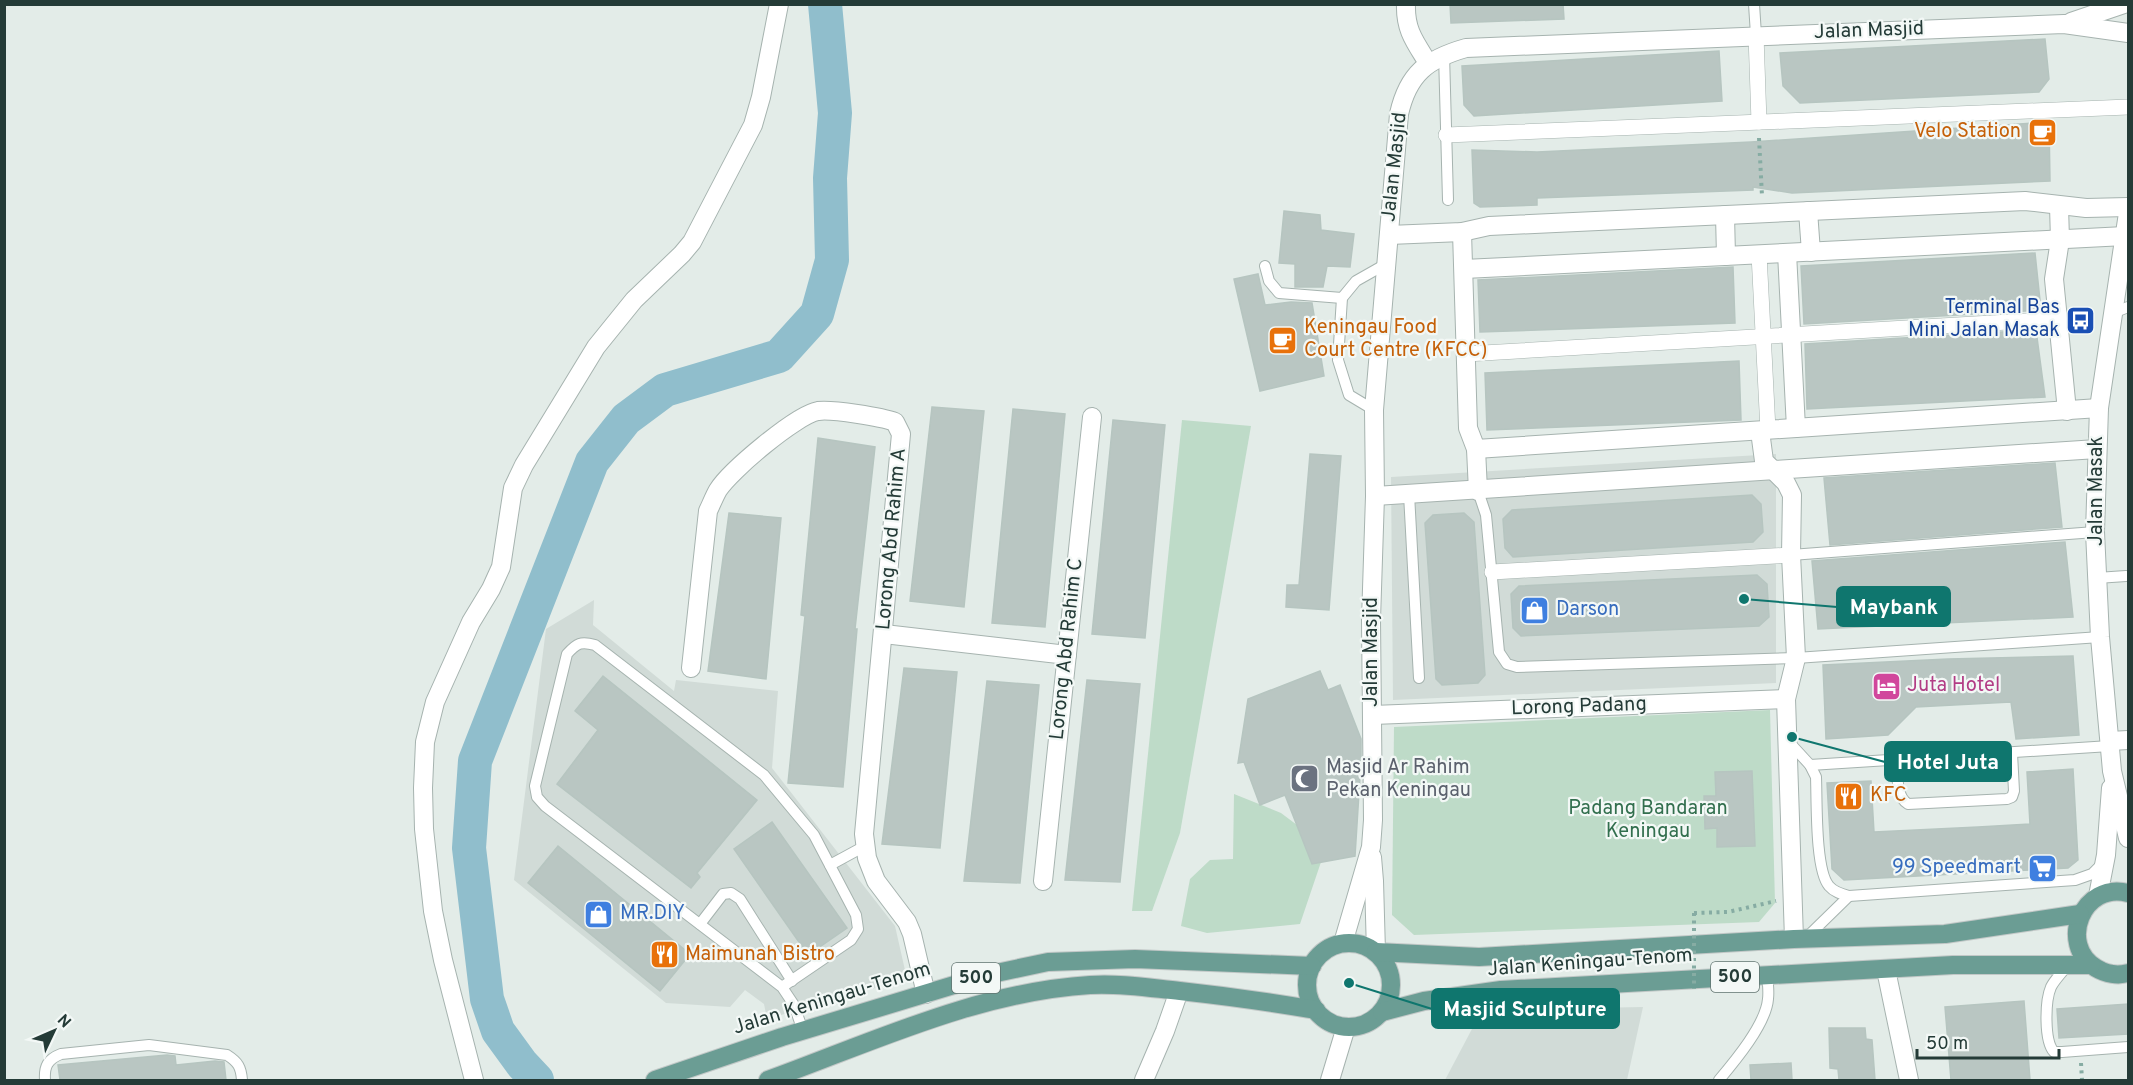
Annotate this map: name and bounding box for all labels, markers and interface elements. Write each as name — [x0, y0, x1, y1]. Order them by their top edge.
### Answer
street label: Jalan Masjid — [1813, 16, 1925, 46]
street label: Jalan Masjid — [1376, 111, 1414, 223]
cafe icon: Velo Station — [2026, 116, 2058, 148]
place label: Velo Station — [1914, 119, 2021, 145]
place label: Terminal Bas Mini Jalan Masak — [1908, 295, 2060, 344]
bus stop icon: Terminal Bas Mini Jalan Masak — [2065, 304, 2097, 336]
place label: Keningau Food Court Centre (KFCC) — [1304, 315, 1488, 364]
cafe icon: Keningau Food Court Centre (KFCC) — [1267, 324, 1299, 356]
street label: Jalan Masak — [2084, 436, 2110, 546]
street label: Lorong Abd Rahim A — [871, 447, 913, 631]
street label: Lorong Abd Rahim C — [1045, 557, 1089, 741]
callout: Maybank — [1837, 587, 1950, 626]
shop icon: Darson — [1519, 594, 1551, 626]
text: Maybank — [1850, 595, 1939, 622]
street label: Jalan Masjid — [1359, 597, 1385, 707]
place label: Darson — [1556, 597, 1619, 623]
hotel icon: Juta Hotel — [1870, 670, 1902, 702]
place label: Juta Hotel — [1907, 673, 2000, 699]
street label: Lorong Padang — [1511, 692, 1647, 722]
callout: Hotel Juta — [1885, 742, 2011, 781]
text: Hotel Juta — [1897, 750, 1999, 777]
place label: Masjid Ar Rahim Pekan Keningau — [1326, 755, 1471, 804]
mosque icon: Masjid Ar Rahim Pekan Keningau — [1289, 763, 1321, 795]
restaurant icon: KFC — [1833, 780, 1865, 812]
place label: KFC — [1870, 783, 1907, 809]
park label: Padang Bandaran Keningau — [1568, 796, 1728, 845]
supermarket icon: 99 Speedmart — [2026, 852, 2058, 884]
place label: 99 Speedmart — [1892, 855, 2021, 881]
shop icon: MR.DIY — [583, 898, 615, 930]
place label: MR.DIY — [620, 901, 685, 927]
restaurant icon: Maimunah Bistro — [648, 939, 680, 971]
place label: Maimunah Bistro — [685, 942, 835, 968]
street label: Jalan Keningau-Tenom — [1487, 943, 1693, 983]
street label: Jalan Keningau-Tenom — [730, 957, 934, 1041]
road number: 500 — [1711, 962, 1759, 992]
road number: 500 — [952, 963, 1000, 993]
callout: Masjid Sculpture — [1432, 989, 1619, 1028]
text: Masjid Sculpture — [1443, 997, 1607, 1024]
north arrow — [24, 1001, 84, 1061]
text: N — [52, 1011, 75, 1033]
scale bar — [1917, 1022, 2060, 1060]
text: 50 m — [1926, 1033, 1968, 1056]

